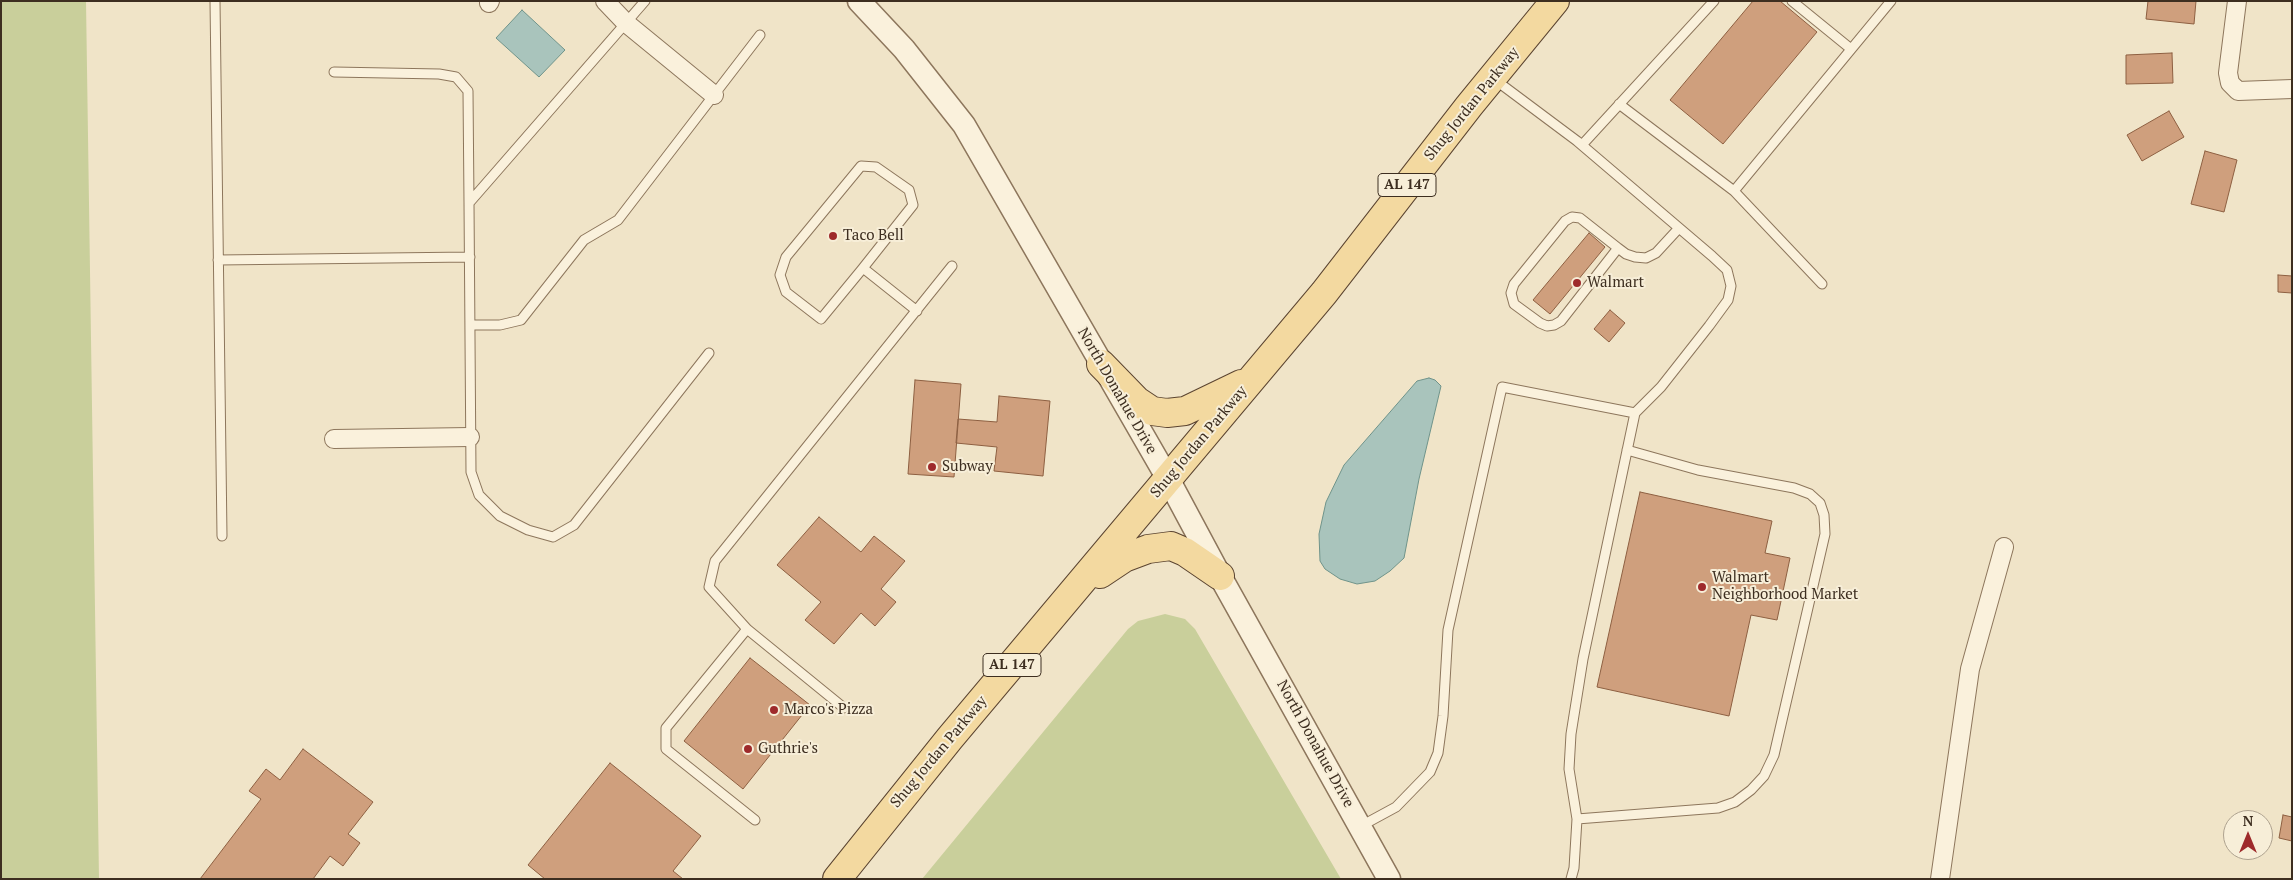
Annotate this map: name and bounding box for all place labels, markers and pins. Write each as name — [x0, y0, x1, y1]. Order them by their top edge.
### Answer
place label: Taco Bell — [843, 227, 904, 245]
marker: Taco Bell — [827, 230, 839, 242]
place label: Walmart — [1587, 274, 1644, 292]
marker: Walmart — [1571, 277, 1583, 289]
place label: Subway — [942, 458, 993, 476]
marker: Subway — [926, 461, 938, 473]
place label: Walmart Neighborhood Market — [1712, 569, 1858, 604]
marker: Walmart Neighborhood Market — [1696, 581, 1708, 593]
place label: Marco's Pizza — [784, 701, 873, 719]
marker: Marco's Pizza — [768, 704, 780, 716]
place label: Guthrie's — [758, 740, 818, 758]
marker: Guthrie's — [742, 743, 754, 755]

